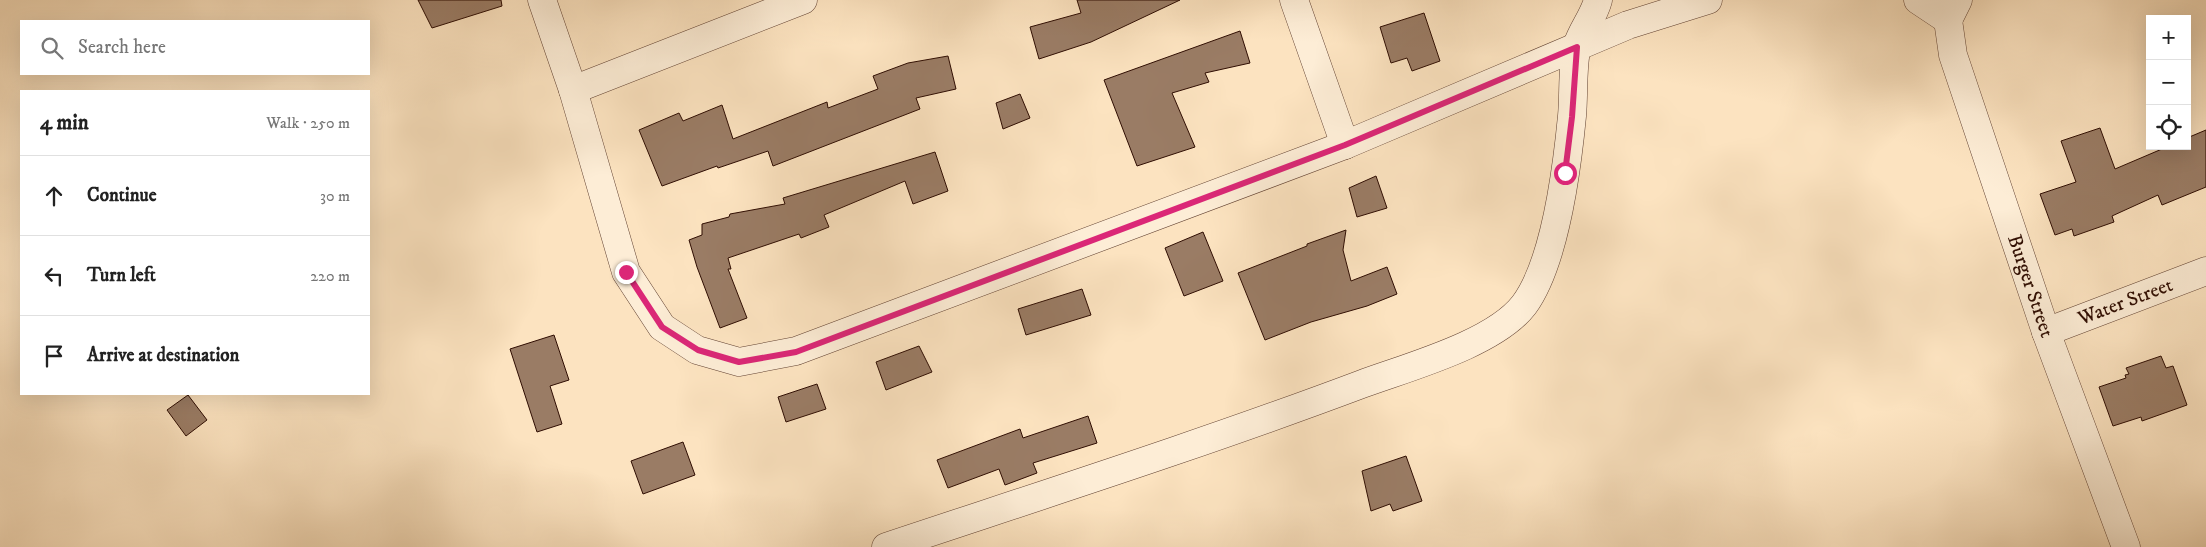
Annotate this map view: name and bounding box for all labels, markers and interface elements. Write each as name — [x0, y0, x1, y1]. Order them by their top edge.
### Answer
map controls — [2146, 15, 2191, 150]
button: + — [2146, 15, 2191, 60]
search box — [20, 20, 370, 75]
icon: search — [38, 34, 66, 62]
text: Search here — [78, 36, 166, 59]
button: − — [2146, 60, 2191, 105]
button: locate — [2146, 105, 2191, 150]
text: 4 min — [40, 110, 89, 136]
text: Walk · 250 m — [266, 113, 350, 133]
route start — [1554, 162, 1577, 185]
icon: ahead — [40, 182, 68, 210]
text: Continue — [87, 184, 157, 207]
text: 30 m — [320, 186, 350, 206]
street label: Burger Street — [2002, 231, 2059, 341]
route end — [615, 261, 638, 284]
icon: left — [40, 262, 68, 290]
text: Turn left — [87, 264, 156, 287]
text: 220 m — [310, 266, 350, 286]
street label: Water Street — [2074, 272, 2176, 331]
icon: arrive — [40, 342, 68, 370]
text: Arrive at destination — [87, 344, 239, 367]

